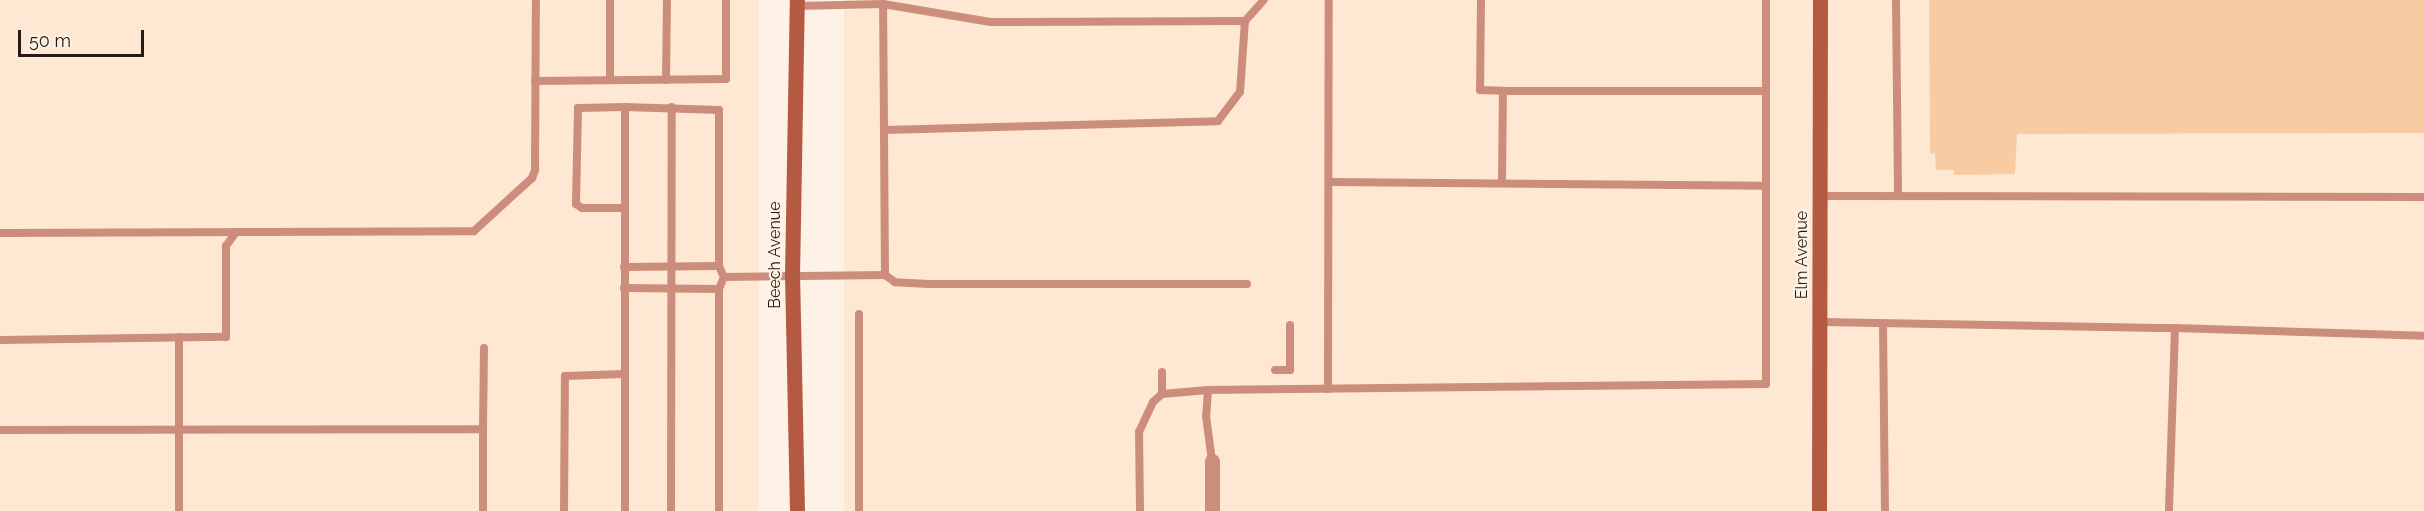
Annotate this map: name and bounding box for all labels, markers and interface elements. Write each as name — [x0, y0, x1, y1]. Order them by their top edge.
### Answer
scale bar — [21, 18, 147, 56]
text: 50 m — [29, 30, 71, 51]
street label: Beech Avenue — [765, 201, 785, 309]
street label: Elm Avenue — [1792, 210, 1812, 300]

